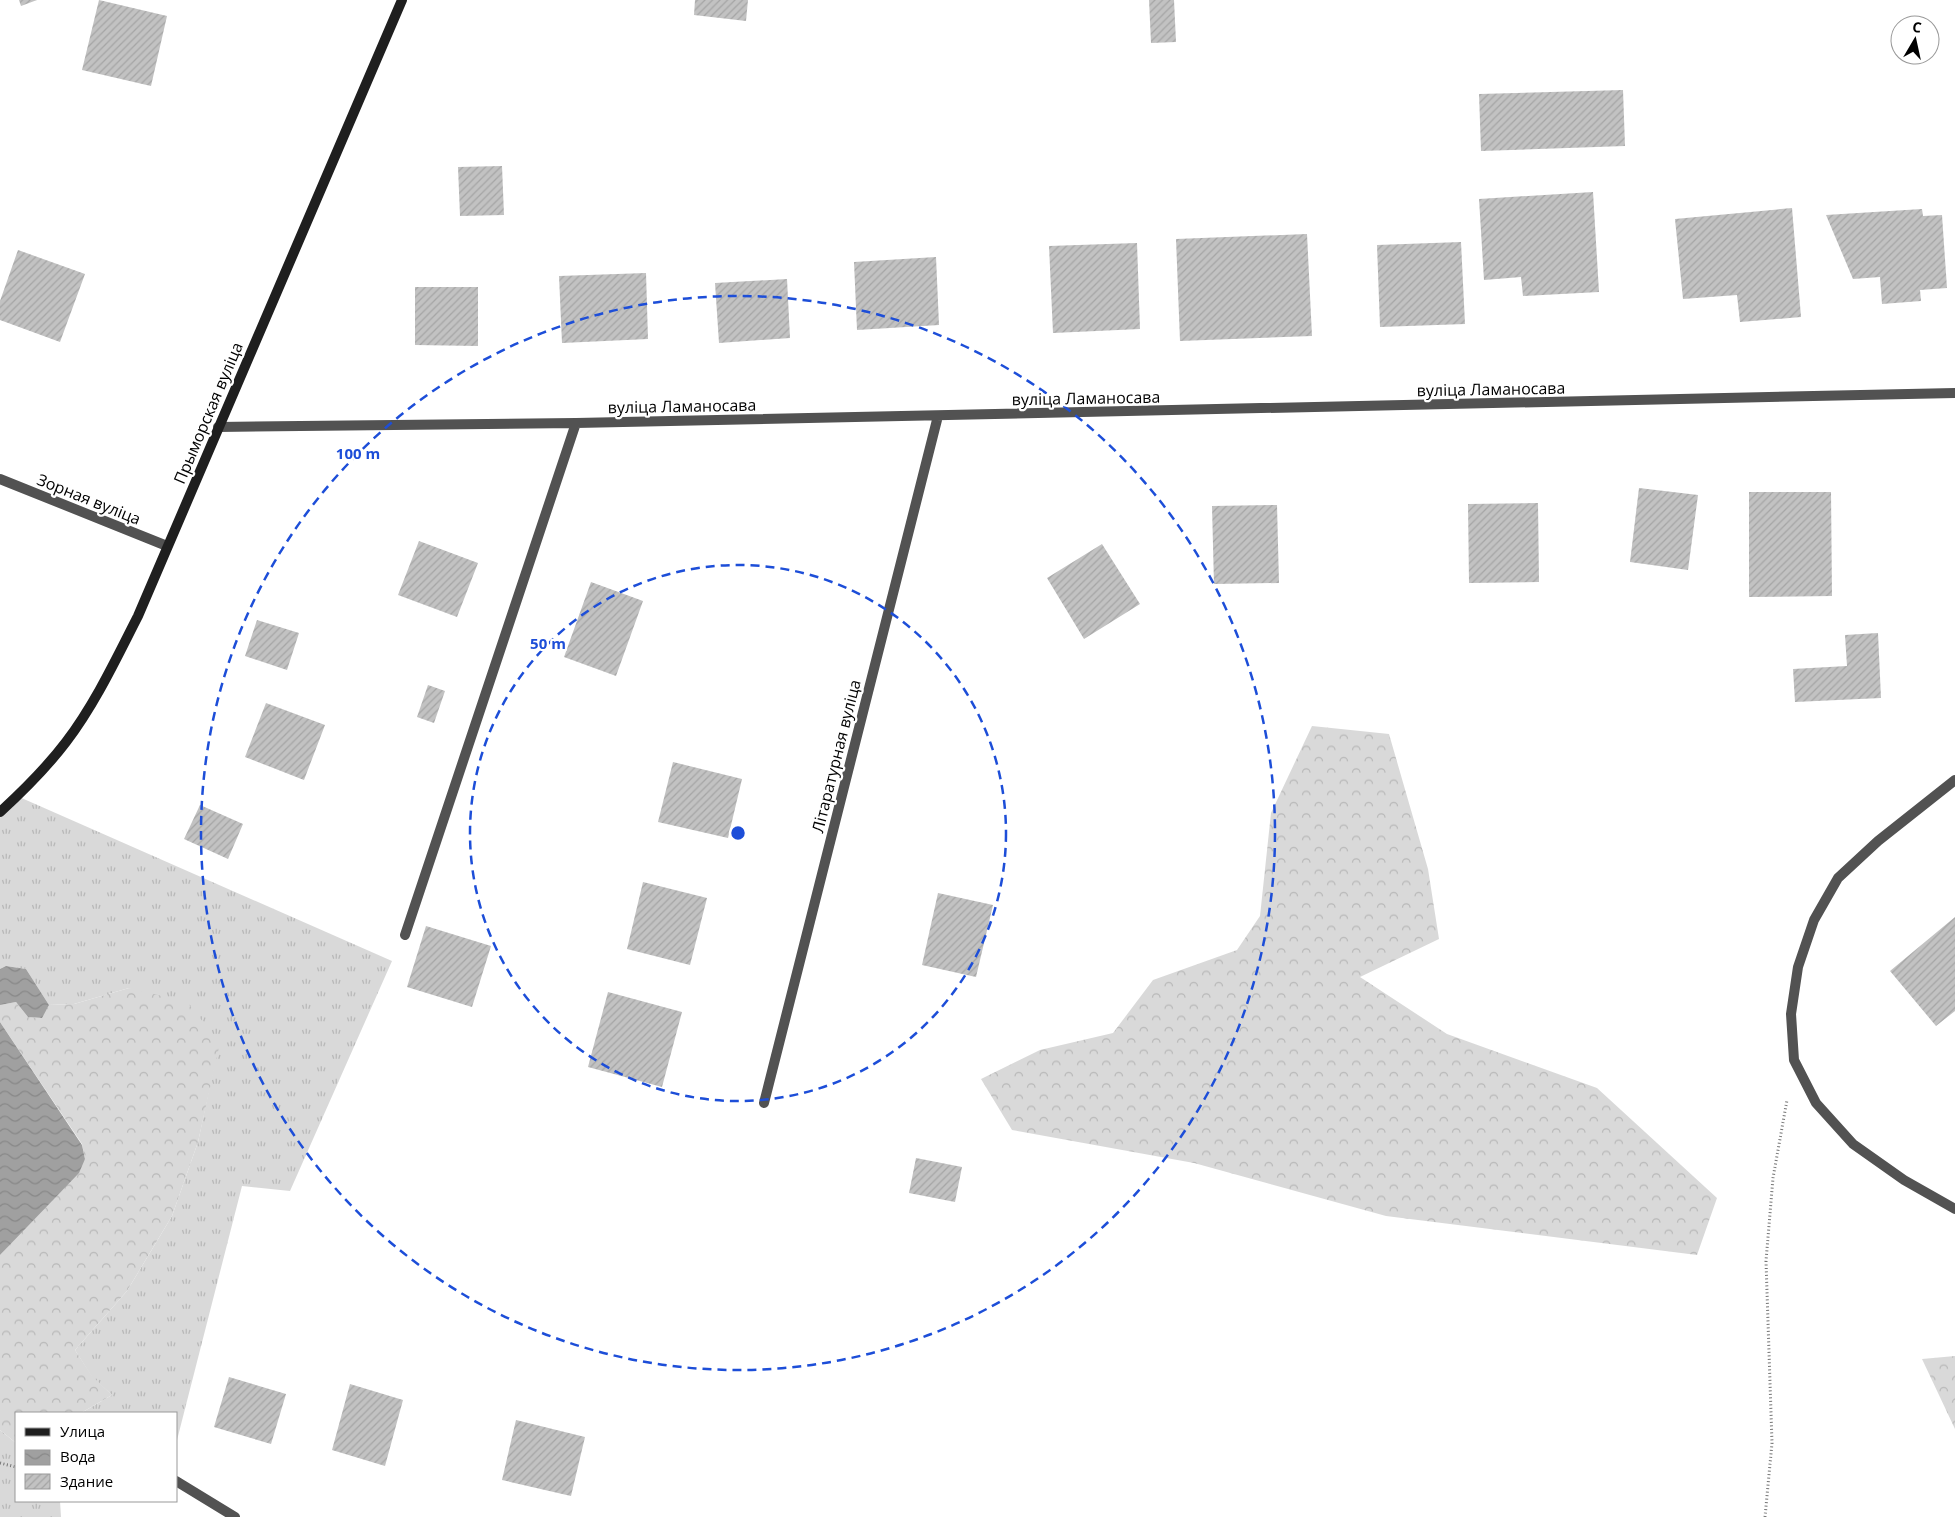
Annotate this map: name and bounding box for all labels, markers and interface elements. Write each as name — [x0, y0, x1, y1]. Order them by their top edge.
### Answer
north arrow — [1890, 15, 1940, 65]
text: С — [1911, 17, 1923, 37]
street label: Прыморская вуліца — [168, 339, 248, 487]
street label: вуліца Ламаносава — [1417, 377, 1565, 401]
street label: вуліца Ламаносава — [1012, 386, 1160, 410]
street label: вуліца Ламаносава — [608, 394, 756, 418]
text: 100 m — [336, 443, 380, 463]
street label: Зорная вуліца — [34, 468, 144, 530]
text: 50 m — [530, 633, 566, 653]
street label: Літаратурная вуліца — [806, 677, 866, 835]
centre of rings — [729, 824, 747, 842]
legend — [15, 1412, 178, 1502]
text: Улица — [60, 1421, 105, 1441]
text: Вода — [60, 1446, 96, 1466]
text: Здание — [60, 1471, 113, 1491]

